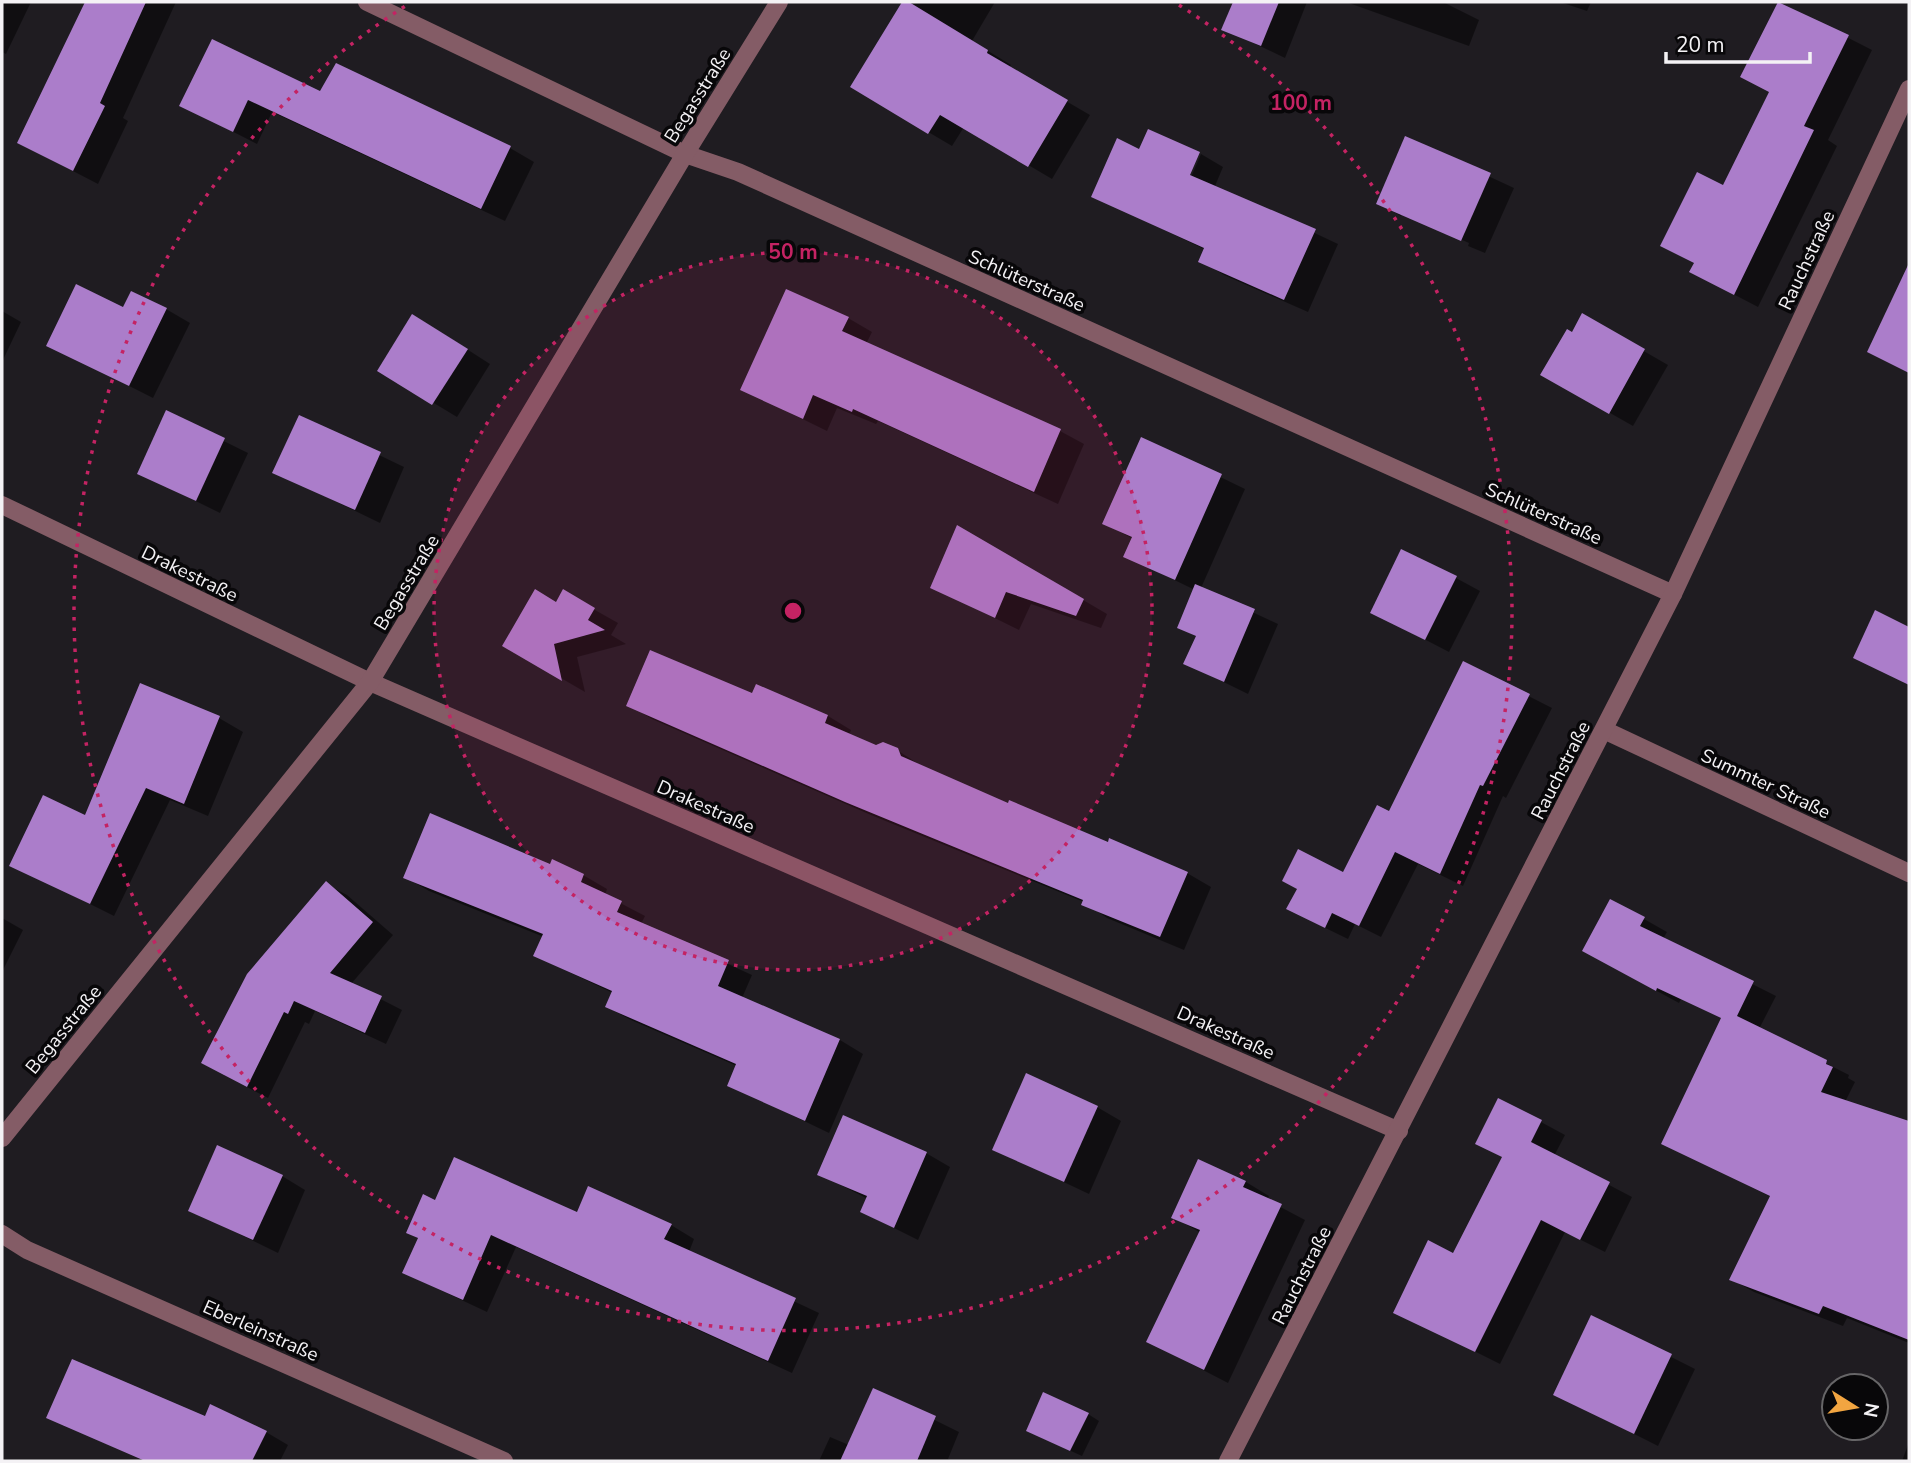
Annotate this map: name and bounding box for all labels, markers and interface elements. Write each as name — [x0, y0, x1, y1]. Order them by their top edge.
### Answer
scale bar — [1666, 21, 1810, 65]
text: 20 m — [1676, 31, 1725, 59]
street label: Begasstraße — [658, 43, 737, 148]
text: 100 m — [1270, 89, 1332, 117]
street label: Rauchstraße — [1772, 206, 1841, 315]
text: 50 m — [768, 238, 818, 266]
street label: Schlüterstraße — [964, 244, 1089, 318]
street label: Schlüterstraße — [1481, 477, 1606, 551]
street label: Begasstraße — [368, 530, 446, 635]
street label: Drakestraße — [137, 539, 242, 608]
centre of rings — [781, 599, 805, 623]
street label: Rauchstraße — [1525, 717, 1597, 824]
street label: Summter Straße — [1697, 743, 1835, 825]
street label: Drakestraße — [653, 774, 759, 840]
street label: Begasstraße — [20, 980, 108, 1080]
street label: Drakestraße — [1173, 1000, 1279, 1066]
street label: Rauchstraße — [1266, 1222, 1338, 1329]
street label: Eberleinstraße — [199, 1294, 323, 1368]
north arrow — [1820, 1372, 1890, 1442]
text: N — [1857, 1401, 1885, 1420]

